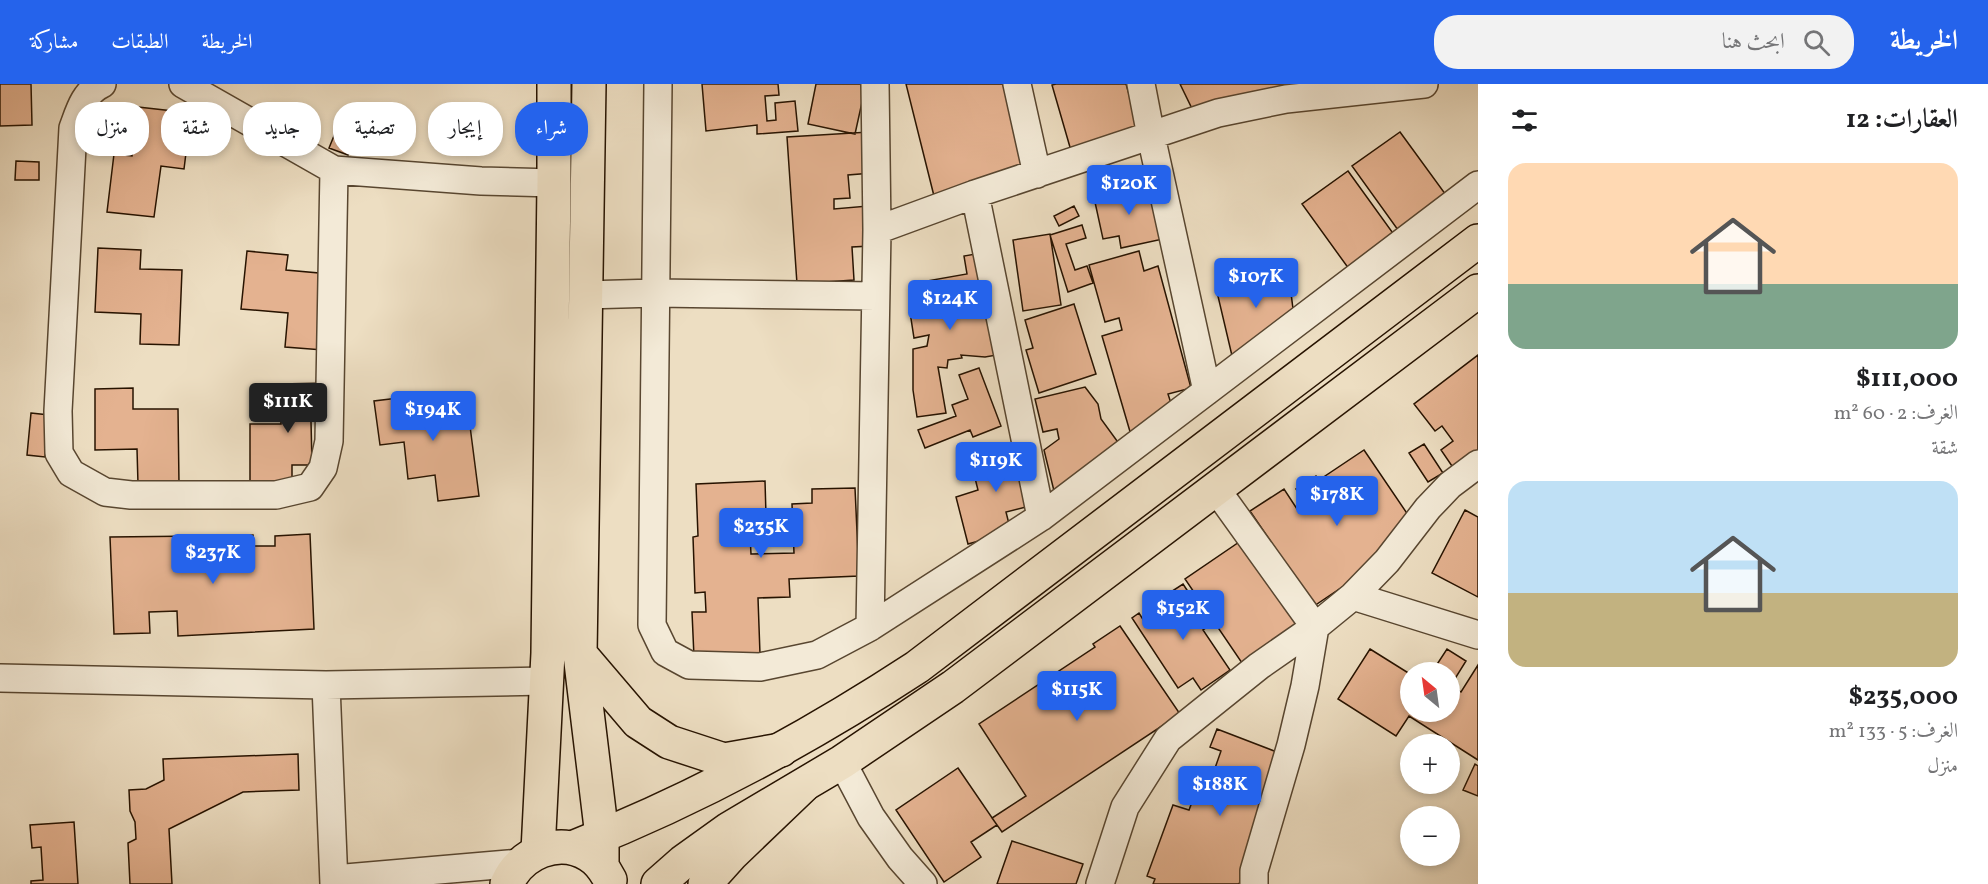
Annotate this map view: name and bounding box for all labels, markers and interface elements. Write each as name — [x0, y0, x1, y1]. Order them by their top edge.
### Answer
search box — [1434, 15, 1854, 69]
text: الخريطة — [1890, 22, 1958, 61]
icon: search — [1800, 26, 1833, 59]
text: ابحث هنا — [1722, 27, 1785, 58]
text: مشاركة — [30, 28, 78, 57]
text: الطبقات — [111, 28, 168, 57]
text: الخريطة — [201, 28, 253, 57]
chip: منزل — [75, 102, 149, 156]
chip: شقة — [161, 102, 231, 156]
chip: جديد — [243, 102, 321, 156]
chip: تصفية — [333, 102, 416, 156]
chip: إيجار — [428, 102, 503, 156]
chip: شراء — [515, 102, 588, 156]
text: العقارات: 12 — [1846, 102, 1958, 138]
icon: filters — [1508, 104, 1541, 137]
pin: $120K — [1087, 165, 1171, 216]
text: $120K — [1101, 170, 1157, 198]
icon: home — [1679, 202, 1787, 310]
pin: $107K — [1214, 258, 1298, 309]
text: $107K — [1228, 263, 1284, 291]
pin: $124K — [908, 280, 992, 331]
text: $124K — [922, 285, 978, 313]
text: $111,000 — [1856, 361, 1958, 397]
pin: $111K — [246, 383, 330, 434]
text: $111K — [263, 388, 313, 416]
pin: $194K — [391, 391, 475, 442]
text: $194K — [405, 396, 461, 424]
text: الغرف: 2 · 60 m² — [1834, 400, 1958, 428]
text: شقة — [1932, 435, 1958, 463]
pin: $119K — [954, 442, 1038, 493]
text: $119K — [970, 447, 1022, 475]
pin: $178K — [1295, 476, 1379, 527]
text: $178K — [1310, 481, 1364, 509]
pin: $235K — [719, 508, 803, 559]
text: $235K — [733, 513, 789, 541]
icon: home — [1679, 520, 1787, 628]
pin: $237K — [171, 534, 255, 585]
text: $237K — [185, 539, 241, 567]
pin: $152K — [1141, 590, 1225, 641]
text: $152K — [1156, 595, 1210, 623]
north arrow — [1400, 662, 1460, 722]
map controls — [1400, 662, 1460, 866]
pin: $115K — [1035, 671, 1119, 722]
text: $115K — [1051, 676, 1103, 704]
text: $235,000 — [1849, 679, 1958, 715]
text: الغرف: 5 · 133 m² — [1829, 718, 1958, 746]
button: + — [1400, 734, 1460, 794]
text: منزل — [1927, 753, 1958, 781]
pin: $188K — [1178, 766, 1262, 817]
text: $188K — [1192, 771, 1248, 799]
button: − — [1400, 806, 1460, 866]

